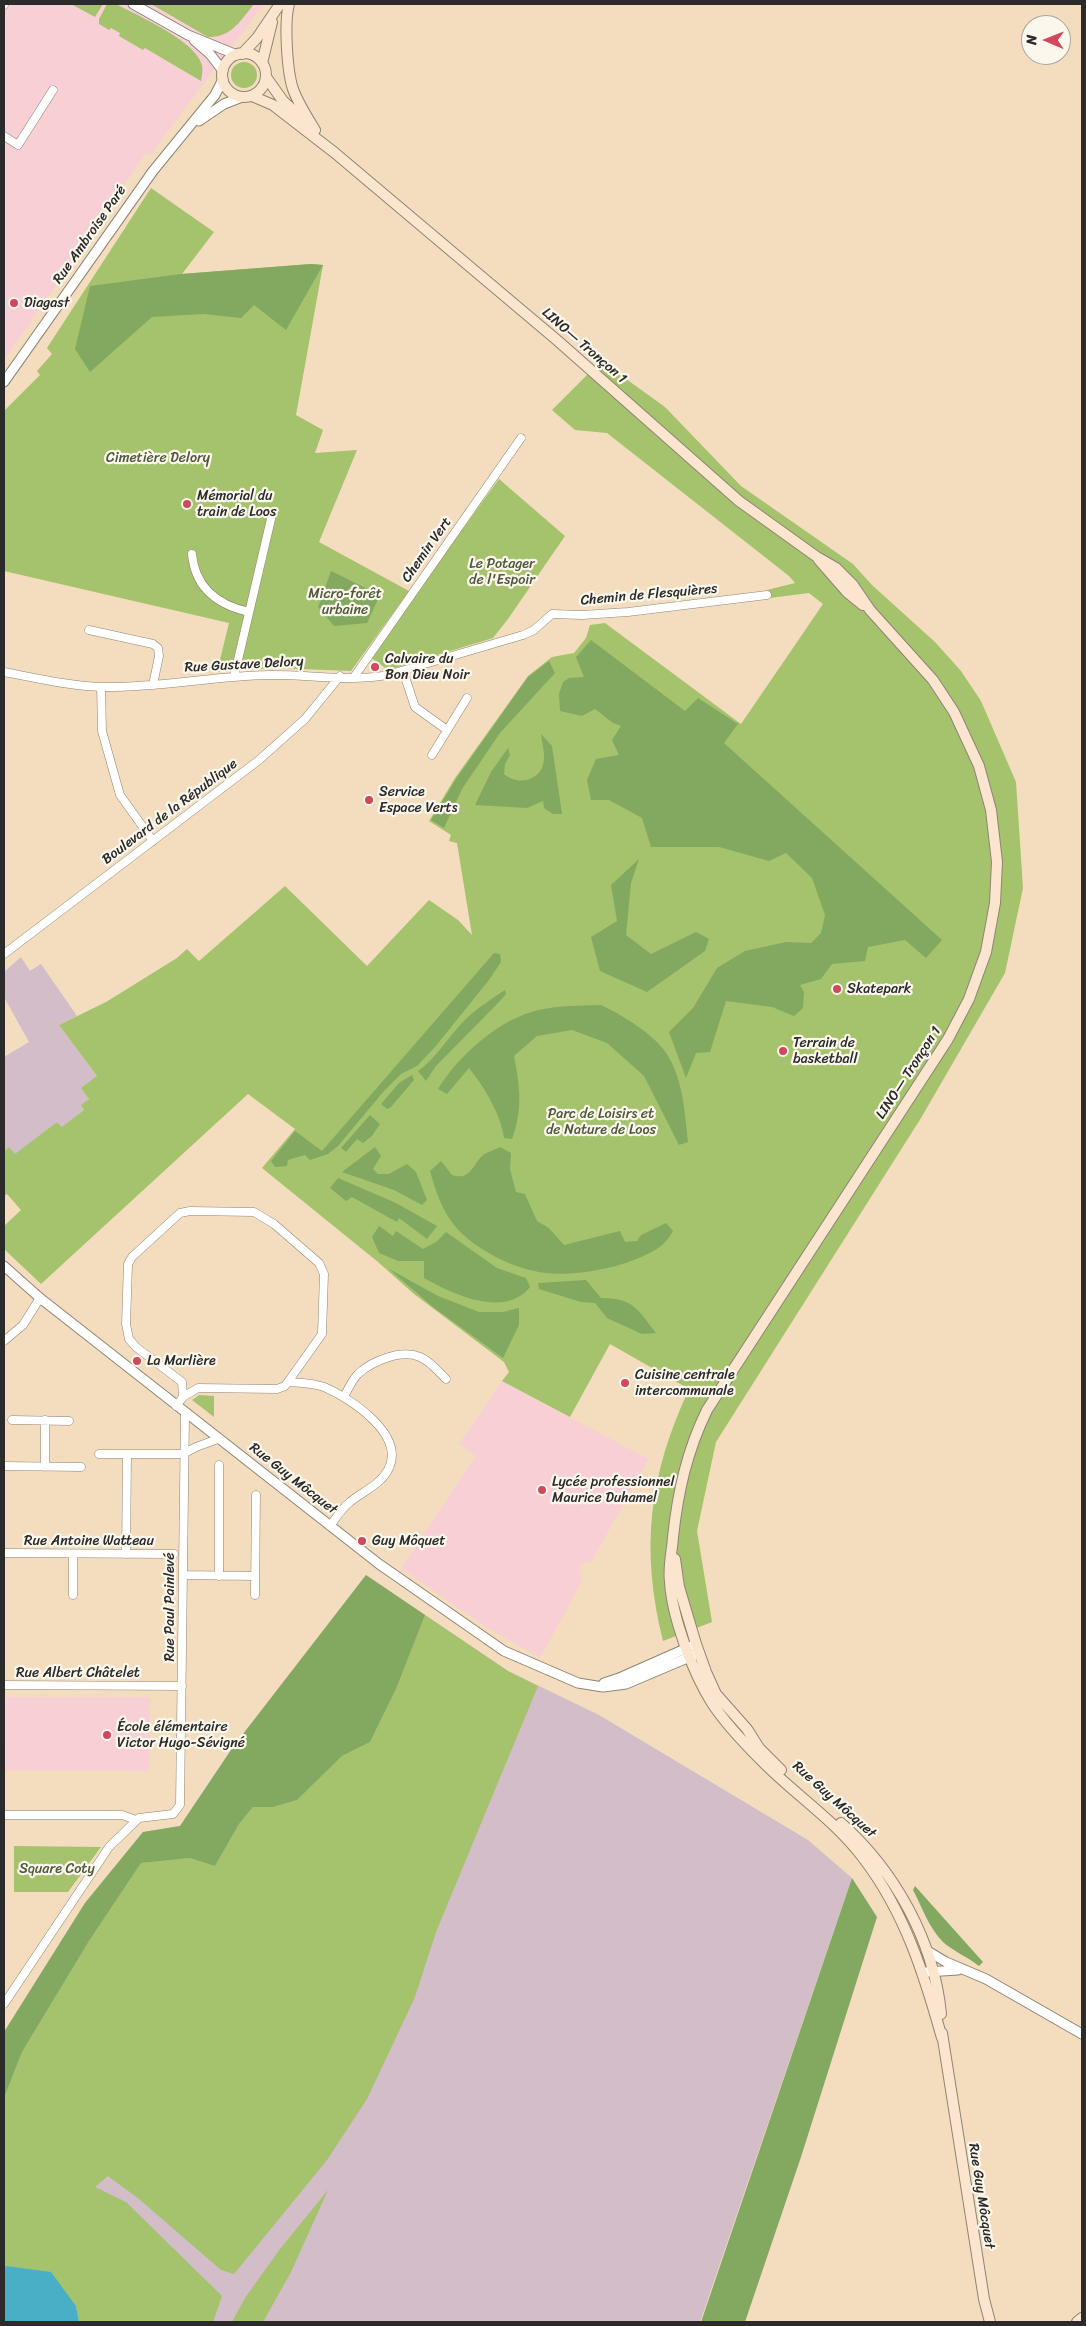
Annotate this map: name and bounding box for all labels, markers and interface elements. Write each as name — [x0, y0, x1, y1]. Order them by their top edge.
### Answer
north arrow — [1021, 15, 1071, 65]
text: N — [1019, 35, 1044, 45]
street label: Rue Ambroise Paré — [50, 183, 130, 287]
place label: Diagast — [24, 295, 69, 311]
marker: Diagast — [8, 297, 20, 309]
street label: LINO— Tronçon 1 — [538, 305, 630, 387]
park label: Cimetière Delory — [106, 450, 210, 466]
place label: Mémorial du train de Loos — [197, 488, 276, 520]
marker: Mémorial du train de Loos — [181, 498, 193, 510]
street label: Chemin Vert — [399, 514, 455, 586]
park label: Le Potager de l'Espoir — [469, 556, 535, 588]
street label: Chemin de Flesquières — [580, 581, 718, 609]
park label: Micro-forêt urbaine — [308, 586, 382, 618]
place label: Calvaire du Bon Dieu Noir — [385, 651, 469, 684]
street label: Rue Gustave Delory — [184, 653, 304, 677]
marker: Calvaire du Bon Dieu Noir — [369, 661, 381, 673]
street label: Boulevard de la République — [99, 756, 241, 868]
place label: Service Espace Verts — [379, 784, 457, 816]
marker: Service Espace Verts — [363, 794, 375, 806]
place label: Skatepark — [847, 981, 911, 997]
marker: Skatepark — [831, 983, 843, 995]
street label: LINO— Tronçon 1 — [873, 1024, 945, 1122]
place label: Terrain de basketball — [793, 1035, 857, 1068]
marker: Terrain de basketball — [777, 1045, 789, 1057]
park label: Parc de Loisirs et de Nature de Loos — [546, 1106, 656, 1138]
place label: La Marlière — [147, 1353, 216, 1369]
marker: La Marlière — [131, 1355, 143, 1367]
place label: Cuisine centrale intercommunale — [635, 1367, 735, 1400]
marker: Cuisine centrale intercommunale — [619, 1377, 631, 1389]
street label: Rue Guy Môcquet — [246, 1440, 340, 1518]
place label: Lycée professionnel Maurice Duhamel — [552, 1474, 674, 1506]
marker: Lycée professionnel Maurice Duhamel — [536, 1484, 548, 1496]
street label: Rue Antoine Watteau — [24, 1533, 154, 1549]
place label: Guy Môquet — [372, 1533, 445, 1549]
marker: Guy Môquet — [356, 1535, 368, 1547]
street label: Rue Paul Painlevé — [162, 1553, 178, 1661]
street label: Rue Albert Châtelet — [16, 1665, 140, 1681]
place label: École élémentaire Victor Hugo-Sévigné — [117, 1719, 245, 1751]
marker: École élémentaire Victor Hugo-Sévigné — [101, 1729, 113, 1741]
street label: Rue Guy Môcquet — [789, 1758, 879, 1842]
park label: Square Coty — [19, 1861, 95, 1877]
street label: Rue Guy Môcquet — [964, 2142, 998, 2250]

